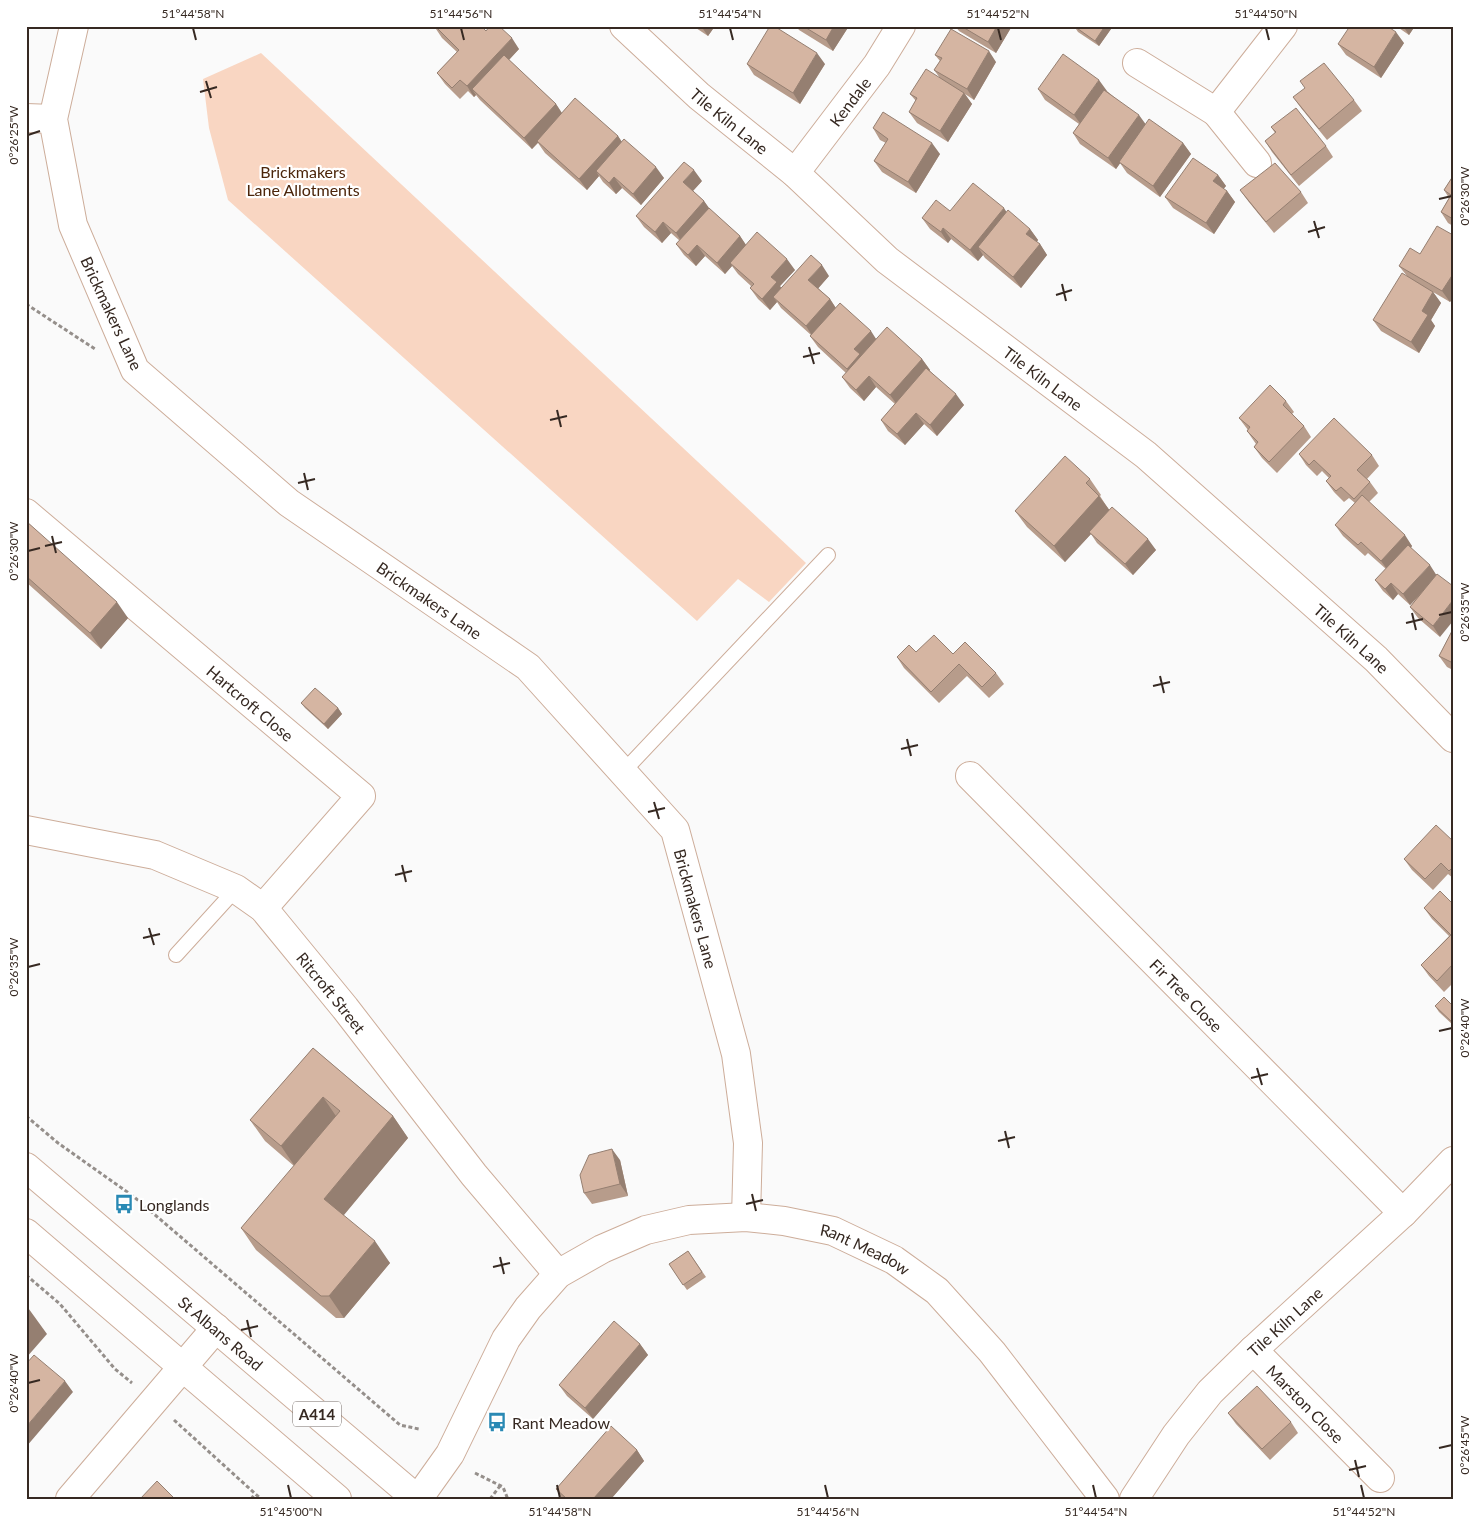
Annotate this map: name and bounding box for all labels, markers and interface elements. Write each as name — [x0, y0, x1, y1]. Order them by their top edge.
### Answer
text: 51°44'58"N — [162, 6, 224, 21]
text: 51°44'56"N — [430, 6, 492, 21]
text: 51°44'54"N — [699, 6, 761, 21]
text: 51°44'52"N — [967, 6, 1029, 21]
text: 51°44'50"N — [1235, 6, 1297, 21]
street label: Kendale — [825, 73, 874, 130]
street label: Tile Kiln Lane — [687, 84, 773, 158]
text: 0°26'25"W — [6, 105, 21, 165]
park label: Brickmakers Lane Allotments — [246, 162, 360, 199]
text: 0°26'30"W — [1457, 166, 1472, 226]
street label: Brickmakers Lane — [77, 253, 147, 373]
street label: Tile Kiln Lane — [1000, 342, 1087, 414]
text: 0°26'30"W — [6, 521, 21, 581]
street label: Brickmakers Lane — [373, 557, 486, 642]
text: 0°26'35"W — [1457, 582, 1472, 642]
street label: Tile Kiln Lane — [1310, 599, 1393, 677]
street label: Hartcroft Close — [203, 661, 298, 745]
street label: Brickmakers Lane — [671, 846, 722, 970]
text: 0°26'35"W — [6, 937, 21, 997]
street label: Ritcroft Street — [293, 948, 370, 1037]
street label: Fir Tree Close — [1147, 954, 1227, 1035]
text: 0°26'40"W — [1457, 998, 1472, 1058]
bus stop icon: Longlands — [113, 1193, 135, 1215]
place label: Longlands — [139, 1195, 210, 1214]
street label: Rant Meadow — [819, 1219, 915, 1278]
street label: Tile Kiln Lane — [1243, 1282, 1326, 1360]
street label: St Albans Road — [175, 1292, 267, 1374]
text: 0°26'40"W — [6, 1353, 21, 1413]
street label: Marston Close — [1263, 1360, 1349, 1446]
road number: A414 — [293, 1402, 341, 1426]
bus stop icon: Rant Meadow — [486, 1411, 508, 1433]
place label: Rant Meadow — [512, 1413, 610, 1432]
text: 0°26'45"W — [1457, 1415, 1472, 1475]
text: 51°45'00"N — [260, 1504, 322, 1519]
text: 51°44'58"N — [529, 1504, 591, 1519]
text: 51°44'56"N — [797, 1504, 859, 1519]
text: 51°44'54"N — [1065, 1504, 1127, 1519]
text: 51°44'52"N — [1333, 1504, 1395, 1519]

